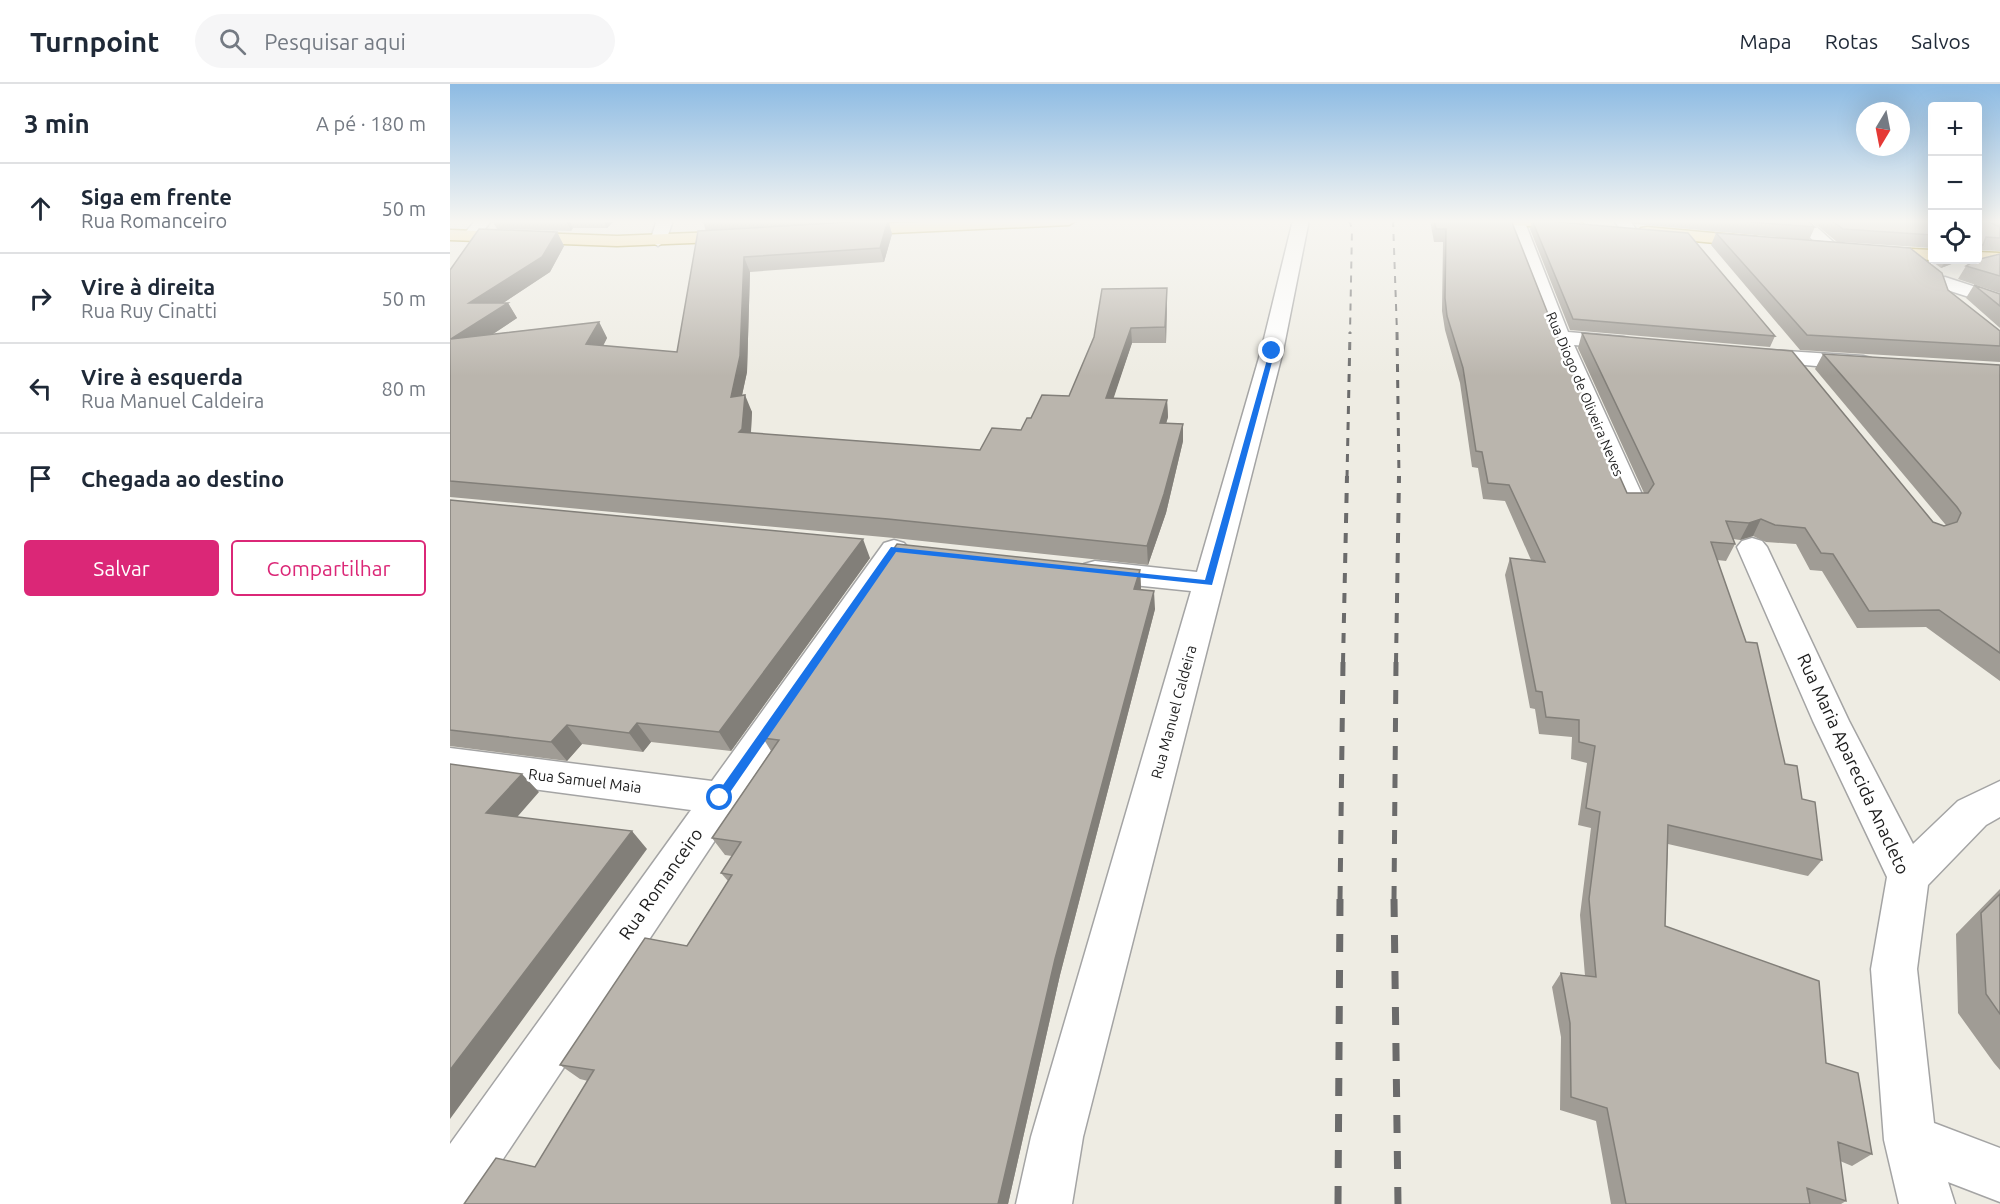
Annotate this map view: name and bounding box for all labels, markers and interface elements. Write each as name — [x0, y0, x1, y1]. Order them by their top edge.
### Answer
search box — [195, 14, 615, 68]
icon: search — [216, 25, 249, 58]
text: Turnpoint — [30, 26, 159, 57]
text: Pesquisar aqui — [264, 29, 406, 54]
text: Mapa — [1740, 29, 1792, 53]
text: Rotas — [1825, 29, 1878, 53]
text: Salvos — [1911, 29, 1970, 53]
north arrow — [1856, 102, 1910, 156]
map controls — [1928, 102, 1982, 264]
button: + — [1928, 102, 1982, 156]
text: 3 min — [24, 109, 90, 138]
text: A pé · 180 m — [316, 112, 426, 135]
button: − — [1928, 156, 1982, 210]
text: Siga em frente — [81, 184, 232, 209]
icon: ahead — [24, 192, 57, 225]
text: 50 m — [382, 197, 426, 220]
text: Rua Romanceiro — [81, 209, 227, 232]
button: locate — [1928, 210, 1982, 264]
text: Vire à direita — [81, 274, 215, 299]
icon: right — [24, 282, 57, 315]
text: 50 m — [382, 287, 426, 310]
text: Rua Ruy Cinatti — [81, 299, 217, 322]
street label: Rua Diogo de Oliveira Neves — [1543, 309, 1627, 479]
route end — [1258, 337, 1284, 363]
text: Vire à esquerda — [81, 364, 243, 389]
icon: left — [24, 372, 57, 405]
text: 80 m — [382, 377, 426, 400]
text: Rua Manuel Caldeira — [81, 389, 264, 412]
icon: arrive — [24, 462, 57, 495]
text: Chegada ao destino — [81, 466, 284, 491]
button: Salvar — [24, 540, 219, 596]
button: Compartilhar — [231, 540, 426, 596]
street label: Rua Manuel Caldeira — [1148, 643, 1200, 780]
street label: Rua Maria Aparecida Anacleto — [1794, 650, 1914, 877]
street label: Rua Samuel Maia — [527, 765, 643, 796]
route start — [706, 784, 732, 810]
street label: Rua Romanceiro — [614, 824, 706, 943]

